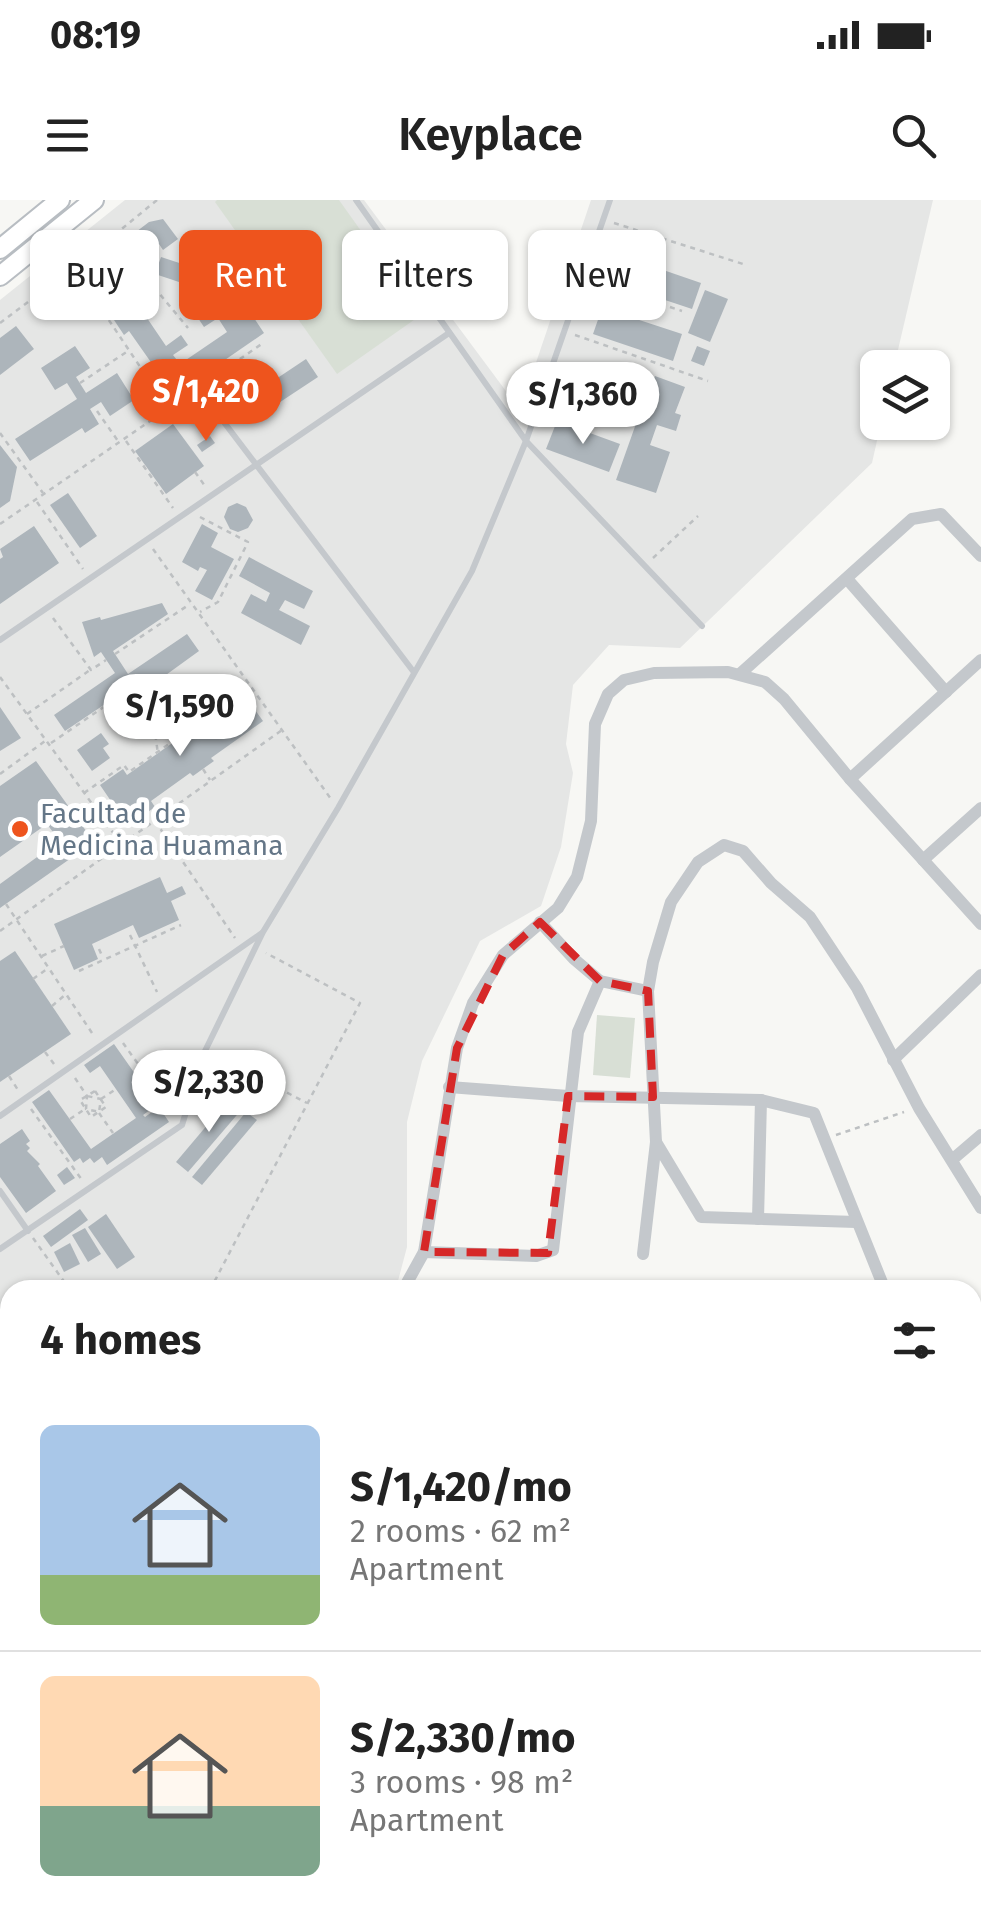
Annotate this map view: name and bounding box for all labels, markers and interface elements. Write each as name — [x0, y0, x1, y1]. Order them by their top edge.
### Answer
text: 08:19 — [50, 12, 141, 58]
icon: menu — [40, 108, 95, 163]
text: Keyplace — [398, 108, 583, 162]
icon: search — [886, 108, 941, 163]
chip: Buy — [30, 230, 159, 320]
chip: Rent — [179, 230, 322, 320]
chip: Filters — [342, 230, 508, 320]
chip: New — [528, 230, 666, 320]
map controls — [860, 350, 950, 440]
button: layers — [860, 350, 950, 440]
pin: S/1,420 — [114, 359, 298, 444]
pin: S/1,360 — [491, 362, 675, 447]
text: S/1,420 — [152, 372, 260, 410]
text: S/1,360 — [528, 375, 638, 413]
pin: S/1,590 — [88, 674, 272, 759]
text: S/1,590 — [125, 687, 235, 725]
place label: Facultad de Medicina Huamana — [40, 797, 283, 862]
marker: Facultad de Medicina Huamana — [9, 818, 31, 840]
pin: S/2,330 — [117, 1050, 301, 1135]
text: S/2,330 — [154, 1063, 264, 1101]
icon: filters — [887, 1313, 942, 1368]
text: 4 homes — [40, 1315, 201, 1365]
text: S/1,420/mo — [350, 1462, 572, 1512]
icon: home — [120, 1465, 240, 1585]
text: 2 rooms · 62 m² — [350, 1512, 571, 1550]
text: Apartment — [350, 1550, 504, 1588]
text: S/2,330/mo — [350, 1713, 576, 1763]
icon: home — [120, 1716, 240, 1836]
text: 3 rooms · 98 m² — [350, 1763, 573, 1801]
text: Apartment — [350, 1801, 504, 1839]

